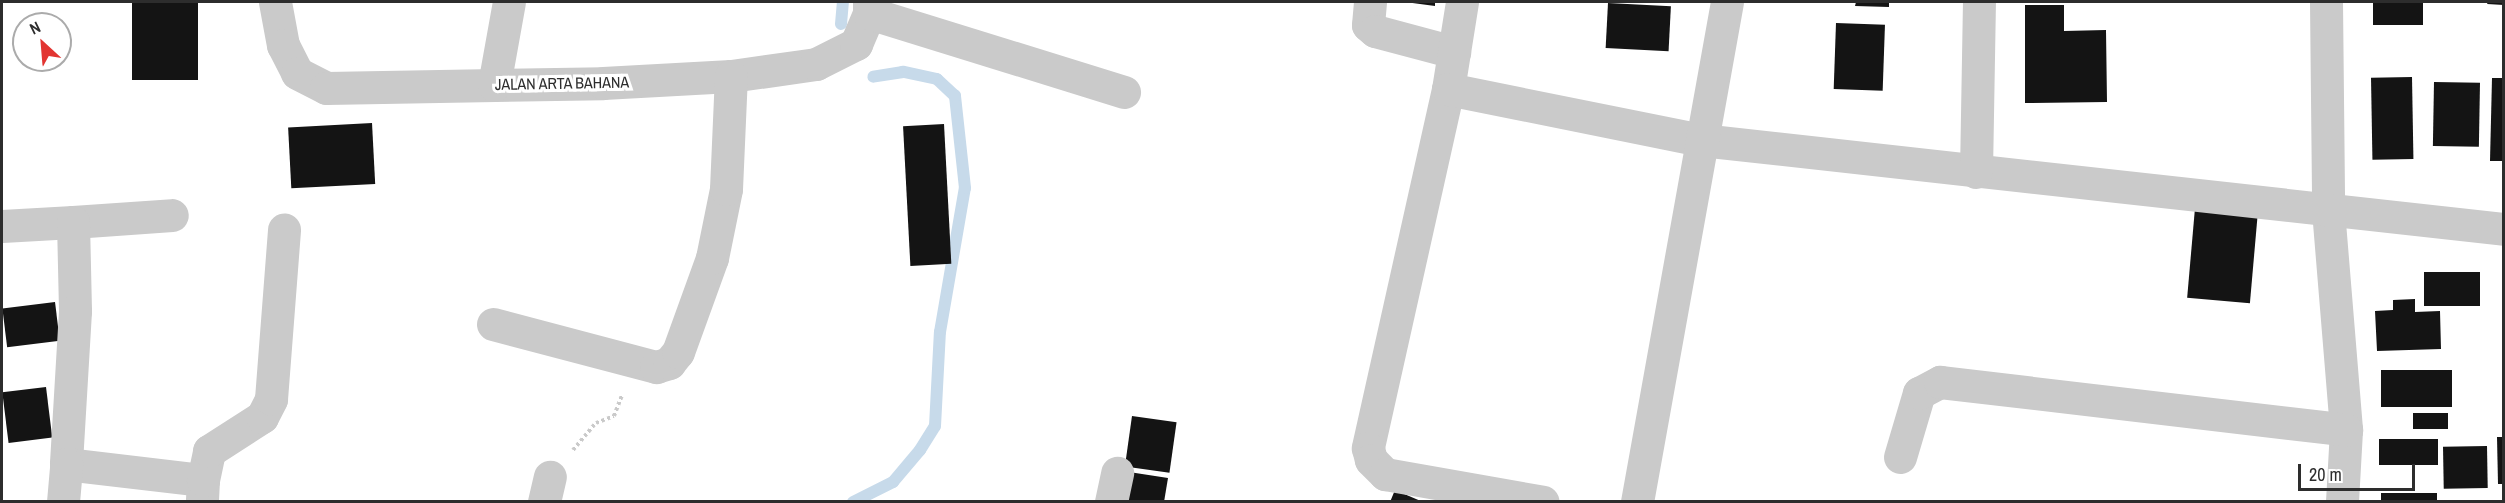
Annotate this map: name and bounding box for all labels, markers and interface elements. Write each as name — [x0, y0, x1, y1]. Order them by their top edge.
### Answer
north arrow — [12, 12, 72, 72]
text: N — [26, 16, 44, 40]
street label: JALAN ARTA BAHANA — [494, 72, 630, 94]
scale bar — [2301, 452, 2418, 490]
text: 20 m — [2309, 462, 2342, 487]

